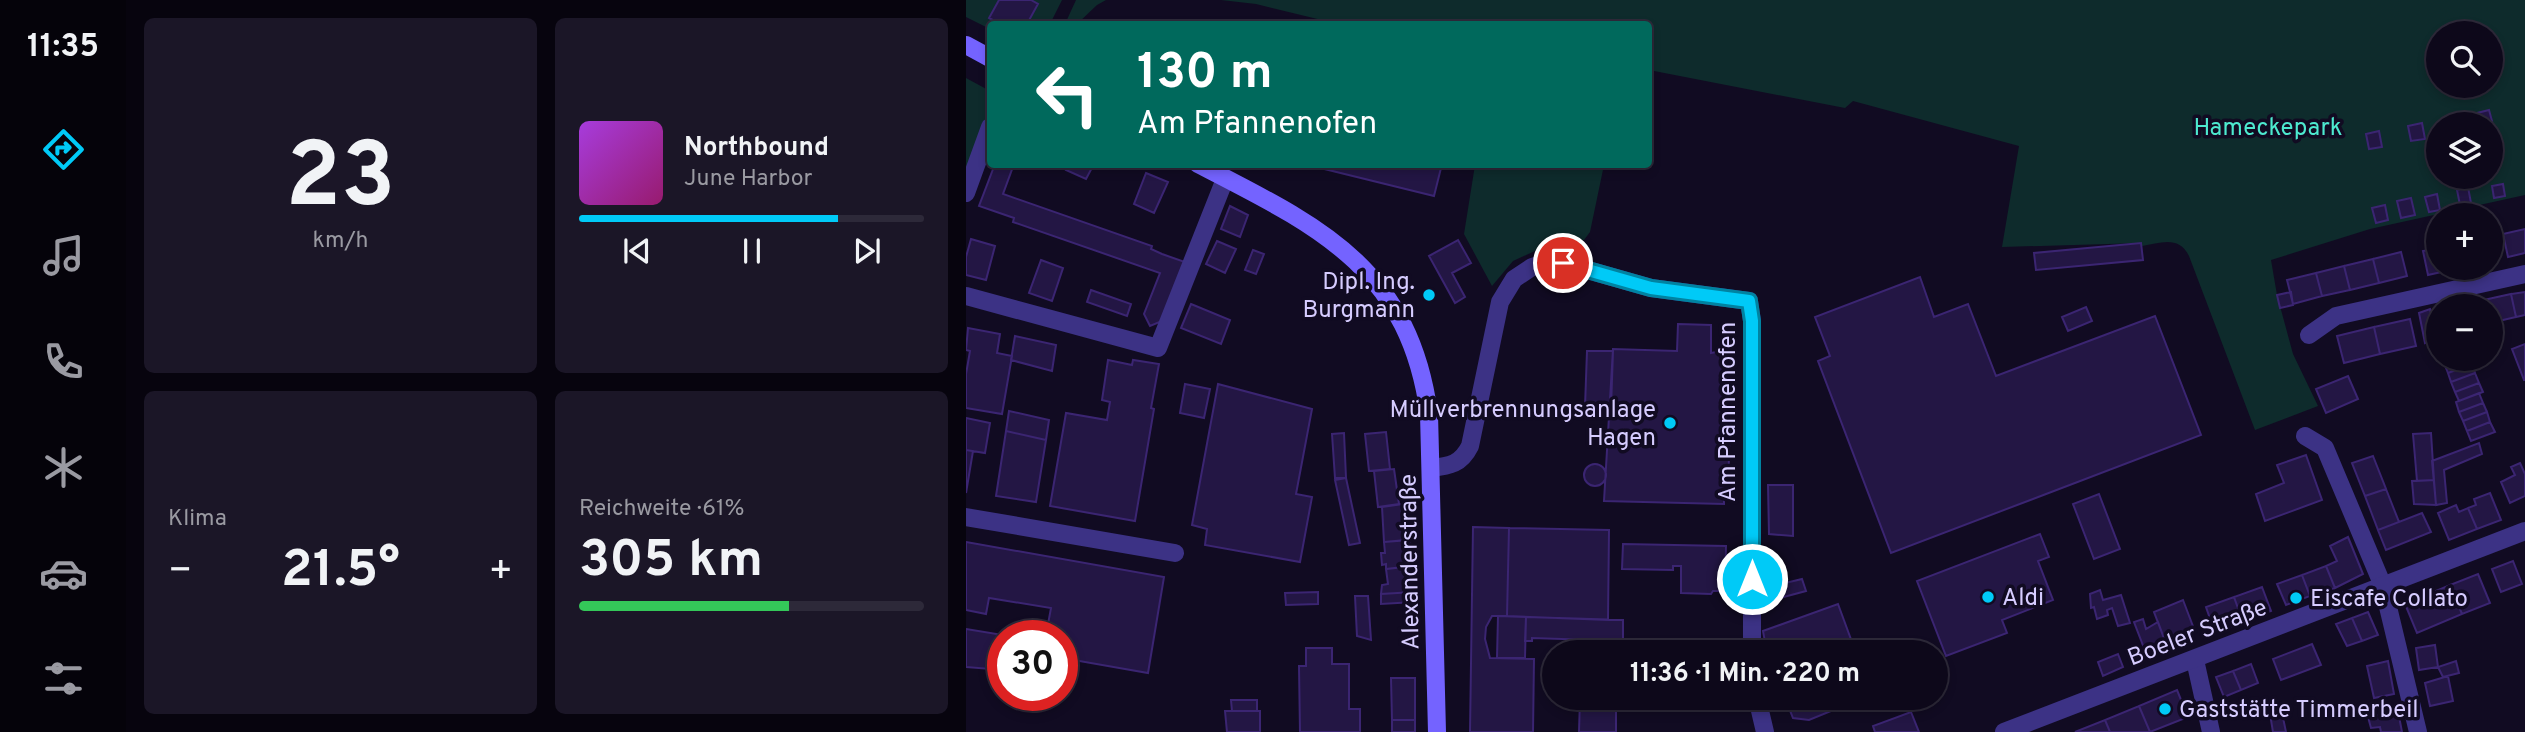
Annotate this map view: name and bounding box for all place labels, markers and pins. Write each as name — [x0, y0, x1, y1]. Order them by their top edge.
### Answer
pin — [1533, 233, 1593, 293]
place label: Dipl. Ing. Burgmann — [1302, 268, 1415, 326]
marker: Dipl. Ing. Burgmann — [1421, 287, 1437, 303]
place label: Müllverbrennungsanlage Hagen — [1389, 396, 1656, 454]
marker: Müllverbrennungsanlage Hagen — [1662, 415, 1678, 431]
place label: Aldi — [2002, 584, 2044, 614]
place label: Eiscafe Collato — [2310, 585, 2468, 615]
marker: Aldi — [1980, 589, 1996, 605]
marker: Eiscafe Collato — [2288, 590, 2304, 606]
place label: Gaststätte Timmerbeil — [2179, 696, 2419, 726]
marker: Gaststätte Timmerbeil — [2157, 701, 2173, 717]

